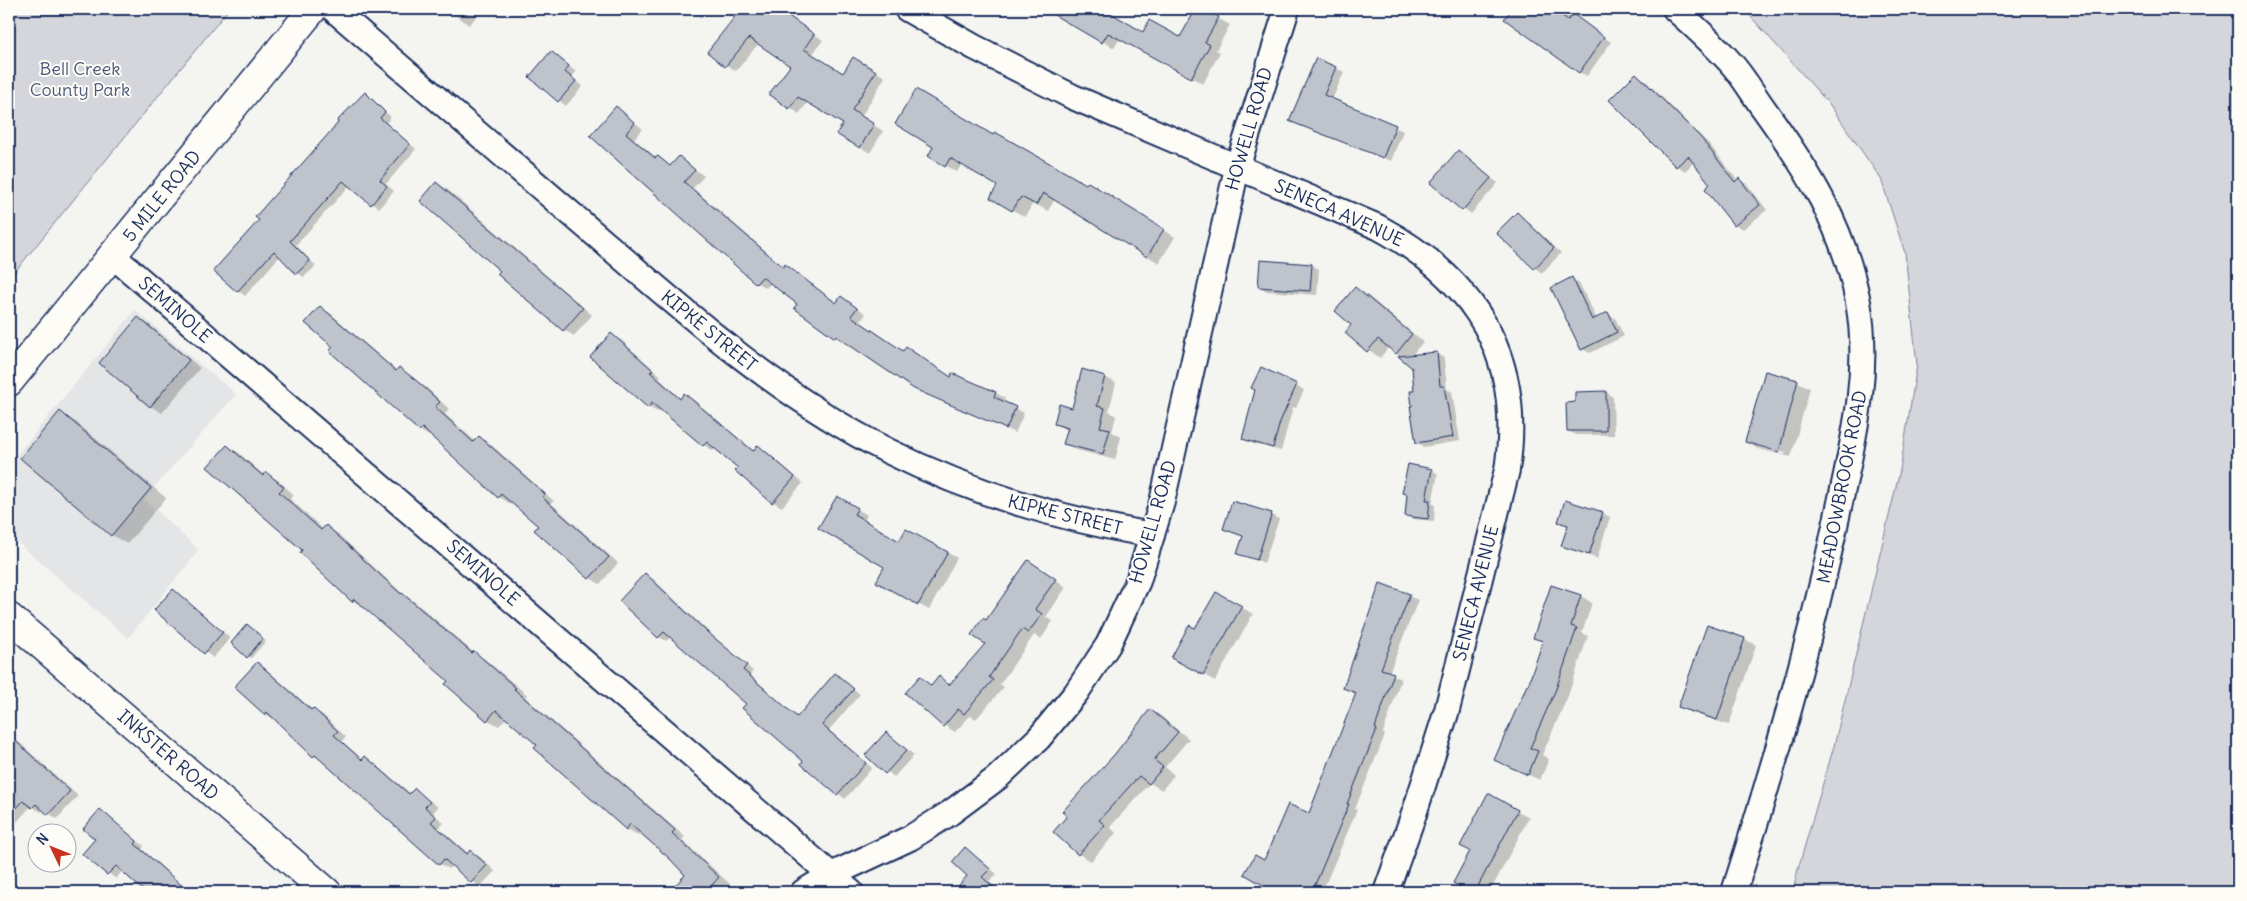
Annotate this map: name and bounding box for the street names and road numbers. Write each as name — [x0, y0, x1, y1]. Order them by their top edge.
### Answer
street label: HOWELL ROAD — [1220, 65, 1277, 193]
street label: 5 MILE ROAD — [118, 145, 206, 246]
street label: SENECA AVENUE — [1271, 174, 1407, 251]
street label: SEMINOLE — [134, 271, 217, 348]
street label: KIPKE STREET — [657, 285, 762, 376]
street label: MEADOWBROOK ROAD — [1812, 389, 1871, 585]
street label: HOWELL ROAD — [1124, 458, 1181, 586]
street label: KIPKE STREET — [1006, 489, 1125, 540]
street label: SENECA AVENUE — [1448, 523, 1504, 663]
street label: SEMINOLE — [442, 534, 525, 611]
street label: INKSTER ROAD — [113, 704, 224, 805]

